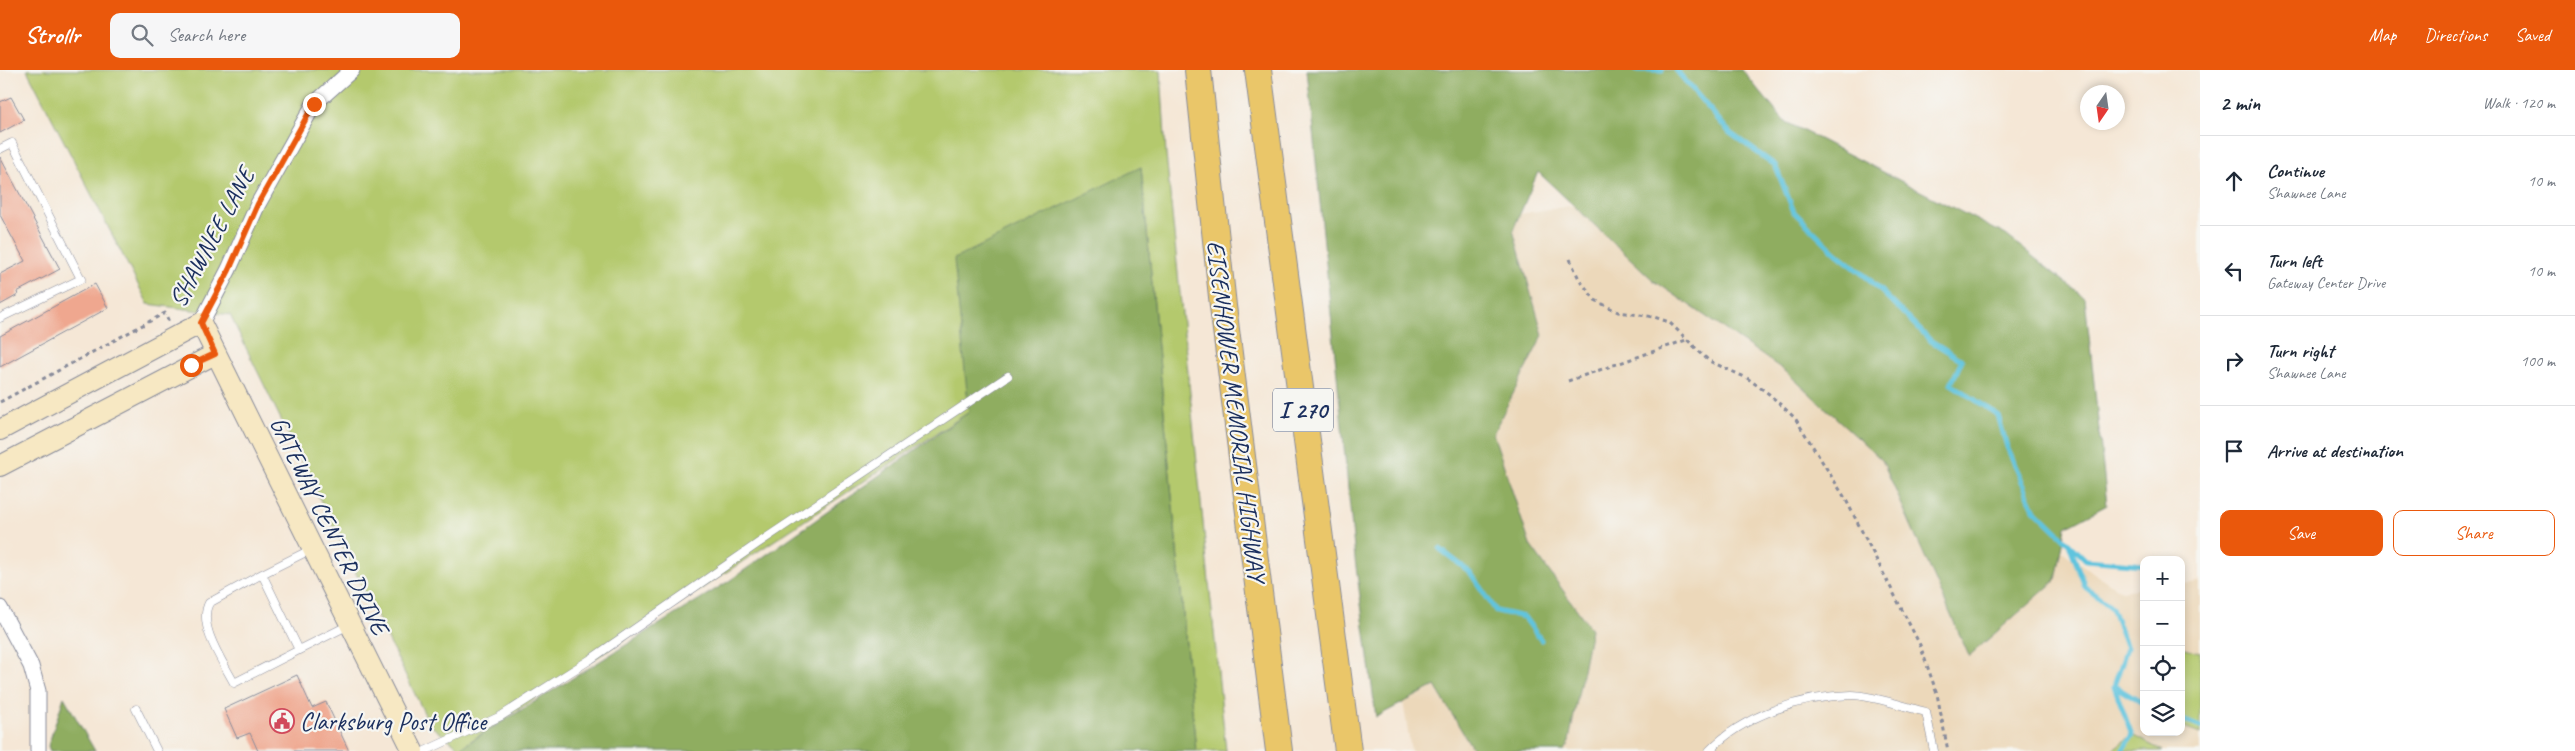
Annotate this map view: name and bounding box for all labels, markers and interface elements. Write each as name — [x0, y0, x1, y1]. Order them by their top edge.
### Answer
search box — [110, 13, 460, 58]
text: Strollr — [25, 20, 80, 50]
icon: search — [128, 21, 156, 49]
text: Search here — [168, 23, 245, 47]
text: Map — [2369, 24, 2396, 46]
text: Directions — [2424, 24, 2487, 46]
text: Saved — [2515, 24, 2550, 46]
north arrow — [2080, 85, 2125, 130]
text: 2 min — [2220, 90, 2260, 116]
route end — [303, 93, 326, 116]
text: Walk · 120 m — [2483, 93, 2555, 113]
street label: SHAWNEE LANE — [162, 159, 264, 313]
text: Continue — [2267, 159, 2324, 183]
icon: ahead — [2220, 167, 2248, 195]
text: 10 m — [2528, 171, 2555, 191]
text: Shawnee Lane — [2267, 183, 2345, 203]
street label: EISENHOWER MEMORIAL HIGHWAY — [1199, 239, 1273, 587]
text: Turn left — [2267, 249, 2322, 273]
icon: left — [2220, 257, 2248, 285]
text: 10 m — [2528, 261, 2555, 281]
text: Gateway Center Drive — [2267, 273, 2385, 293]
text: Turn right — [2267, 339, 2334, 363]
icon: right — [2220, 347, 2248, 375]
text: 100 m — [2521, 351, 2555, 371]
route start — [180, 354, 203, 377]
text: Shawnee Lane — [2267, 363, 2345, 383]
road number: I 270 — [1273, 388, 1333, 432]
street label: GATEWAY CENTER DRIVE — [262, 411, 397, 642]
icon: arrive — [2220, 437, 2248, 465]
text: Arrive at destination — [2267, 439, 2403, 463]
button: Save — [2220, 510, 2383, 556]
button: Share — [2393, 510, 2555, 556]
map controls — [2140, 556, 2185, 736]
button: + — [2140, 556, 2185, 601]
button: − — [2140, 601, 2185, 646]
button: locate — [2140, 646, 2185, 691]
button: layers — [2140, 691, 2185, 736]
place label: Clarksburg Post Office — [300, 706, 488, 738]
public building icon: Clarksburg Post Office — [269, 708, 295, 734]

